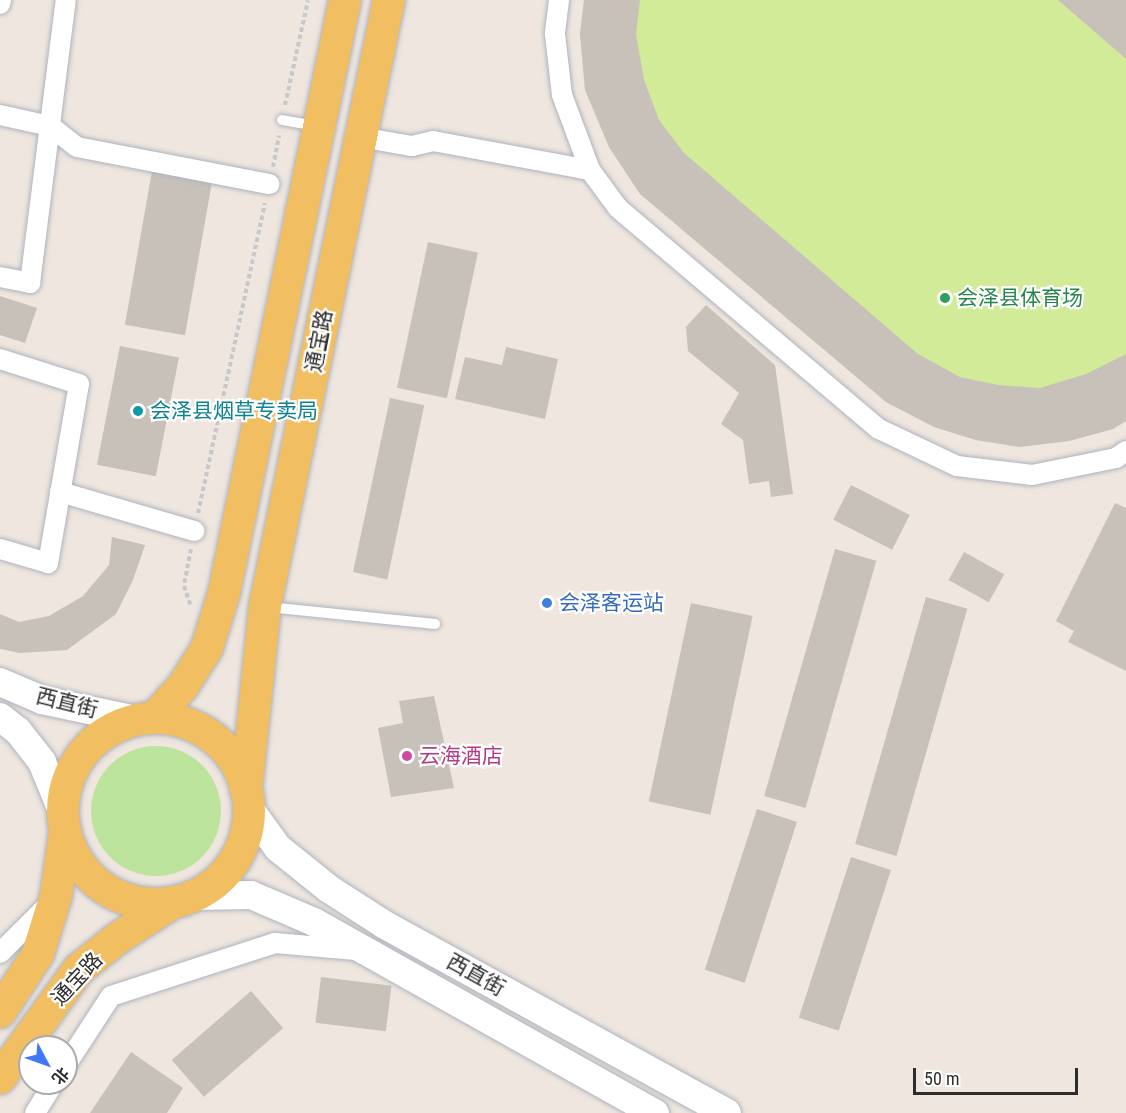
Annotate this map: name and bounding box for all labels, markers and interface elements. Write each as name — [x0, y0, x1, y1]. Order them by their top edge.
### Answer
place label: 会泽县体育场 — [957, 285, 1083, 311]
marker: 会泽县体育场 — [938, 291, 952, 305]
street label: 通宝路 — [301, 308, 337, 374]
place label: 会泽县烟草专卖局 — [150, 398, 318, 424]
marker: 会泽县烟草专卖局 — [131, 404, 145, 418]
place label: 会泽客运站 — [559, 590, 664, 616]
marker: 会泽客运站 — [540, 596, 554, 610]
street label: 西直街 — [33, 683, 101, 723]
place label: 云海酒店 — [419, 743, 503, 769]
marker: 云海酒店 — [400, 749, 414, 763]
street label: 通宝路 — [46, 947, 108, 1011]
street label: 西直街 — [442, 949, 510, 1001]
north arrow — [18, 1035, 78, 1095]
scale bar — [916, 1056, 1081, 1094]
text: 北 — [48, 1064, 73, 1088]
text: 50 m — [924, 1068, 959, 1089]

